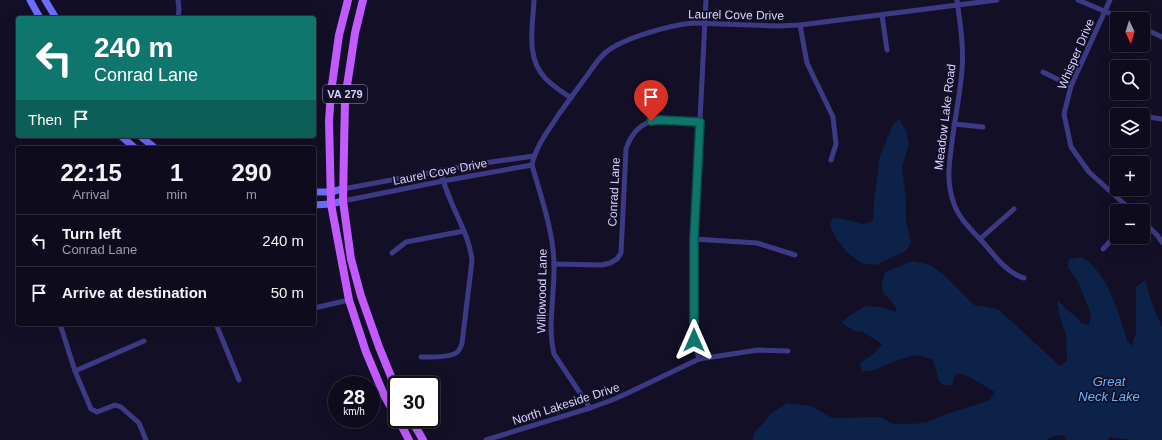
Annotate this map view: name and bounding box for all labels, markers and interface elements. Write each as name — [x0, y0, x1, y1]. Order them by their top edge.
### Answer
street label: Laurel Cove Drive — [688, 7, 784, 23]
north arrow — [1110, 12, 1150, 52]
map controls — [1110, 12, 1150, 244]
street label: Whisper Drive — [1055, 16, 1097, 91]
icon: left — [28, 32, 80, 84]
text: 240 m — [94, 32, 173, 63]
button: search — [1110, 60, 1150, 100]
street label: Meadow Lake Road — [932, 63, 958, 171]
text: Conrad Lane — [94, 65, 198, 85]
pin — [634, 80, 668, 121]
road number: VA 279 — [323, 85, 367, 103]
icon: arrive — [640, 86, 662, 108]
icon: arrive — [70, 108, 92, 130]
button: layers — [1110, 108, 1150, 148]
text: Then — [28, 111, 62, 128]
street label: Laurel Cove Drive — [392, 156, 489, 188]
button: + — [1110, 156, 1150, 196]
street label: Conrad Lane — [605, 157, 623, 227]
text: 22:15 — [60, 159, 122, 186]
text: 1 — [170, 159, 183, 186]
text: 290 — [232, 159, 272, 186]
text: Arrival — [73, 187, 110, 202]
text: min — [166, 187, 187, 202]
text: m — [246, 187, 257, 202]
button: − — [1110, 204, 1150, 244]
text: Turn left — [62, 225, 121, 242]
icon: left — [28, 230, 50, 252]
text: 240 m — [262, 232, 304, 249]
text: Conrad Lane — [62, 242, 137, 257]
street label: Willowood Lane — [534, 248, 550, 333]
icon: arrive — [28, 282, 50, 304]
text: Arrive at destination — [62, 284, 207, 301]
text: 50 m — [271, 284, 304, 301]
position arrow — [673, 319, 715, 361]
water label: Great Neck Lake — [1078, 374, 1140, 404]
speed limit sign: 30 — [388, 376, 440, 428]
street label: North Lakeside Drive — [511, 380, 622, 428]
text: 28 — [343, 386, 365, 408]
text: km/h — [343, 406, 365, 417]

